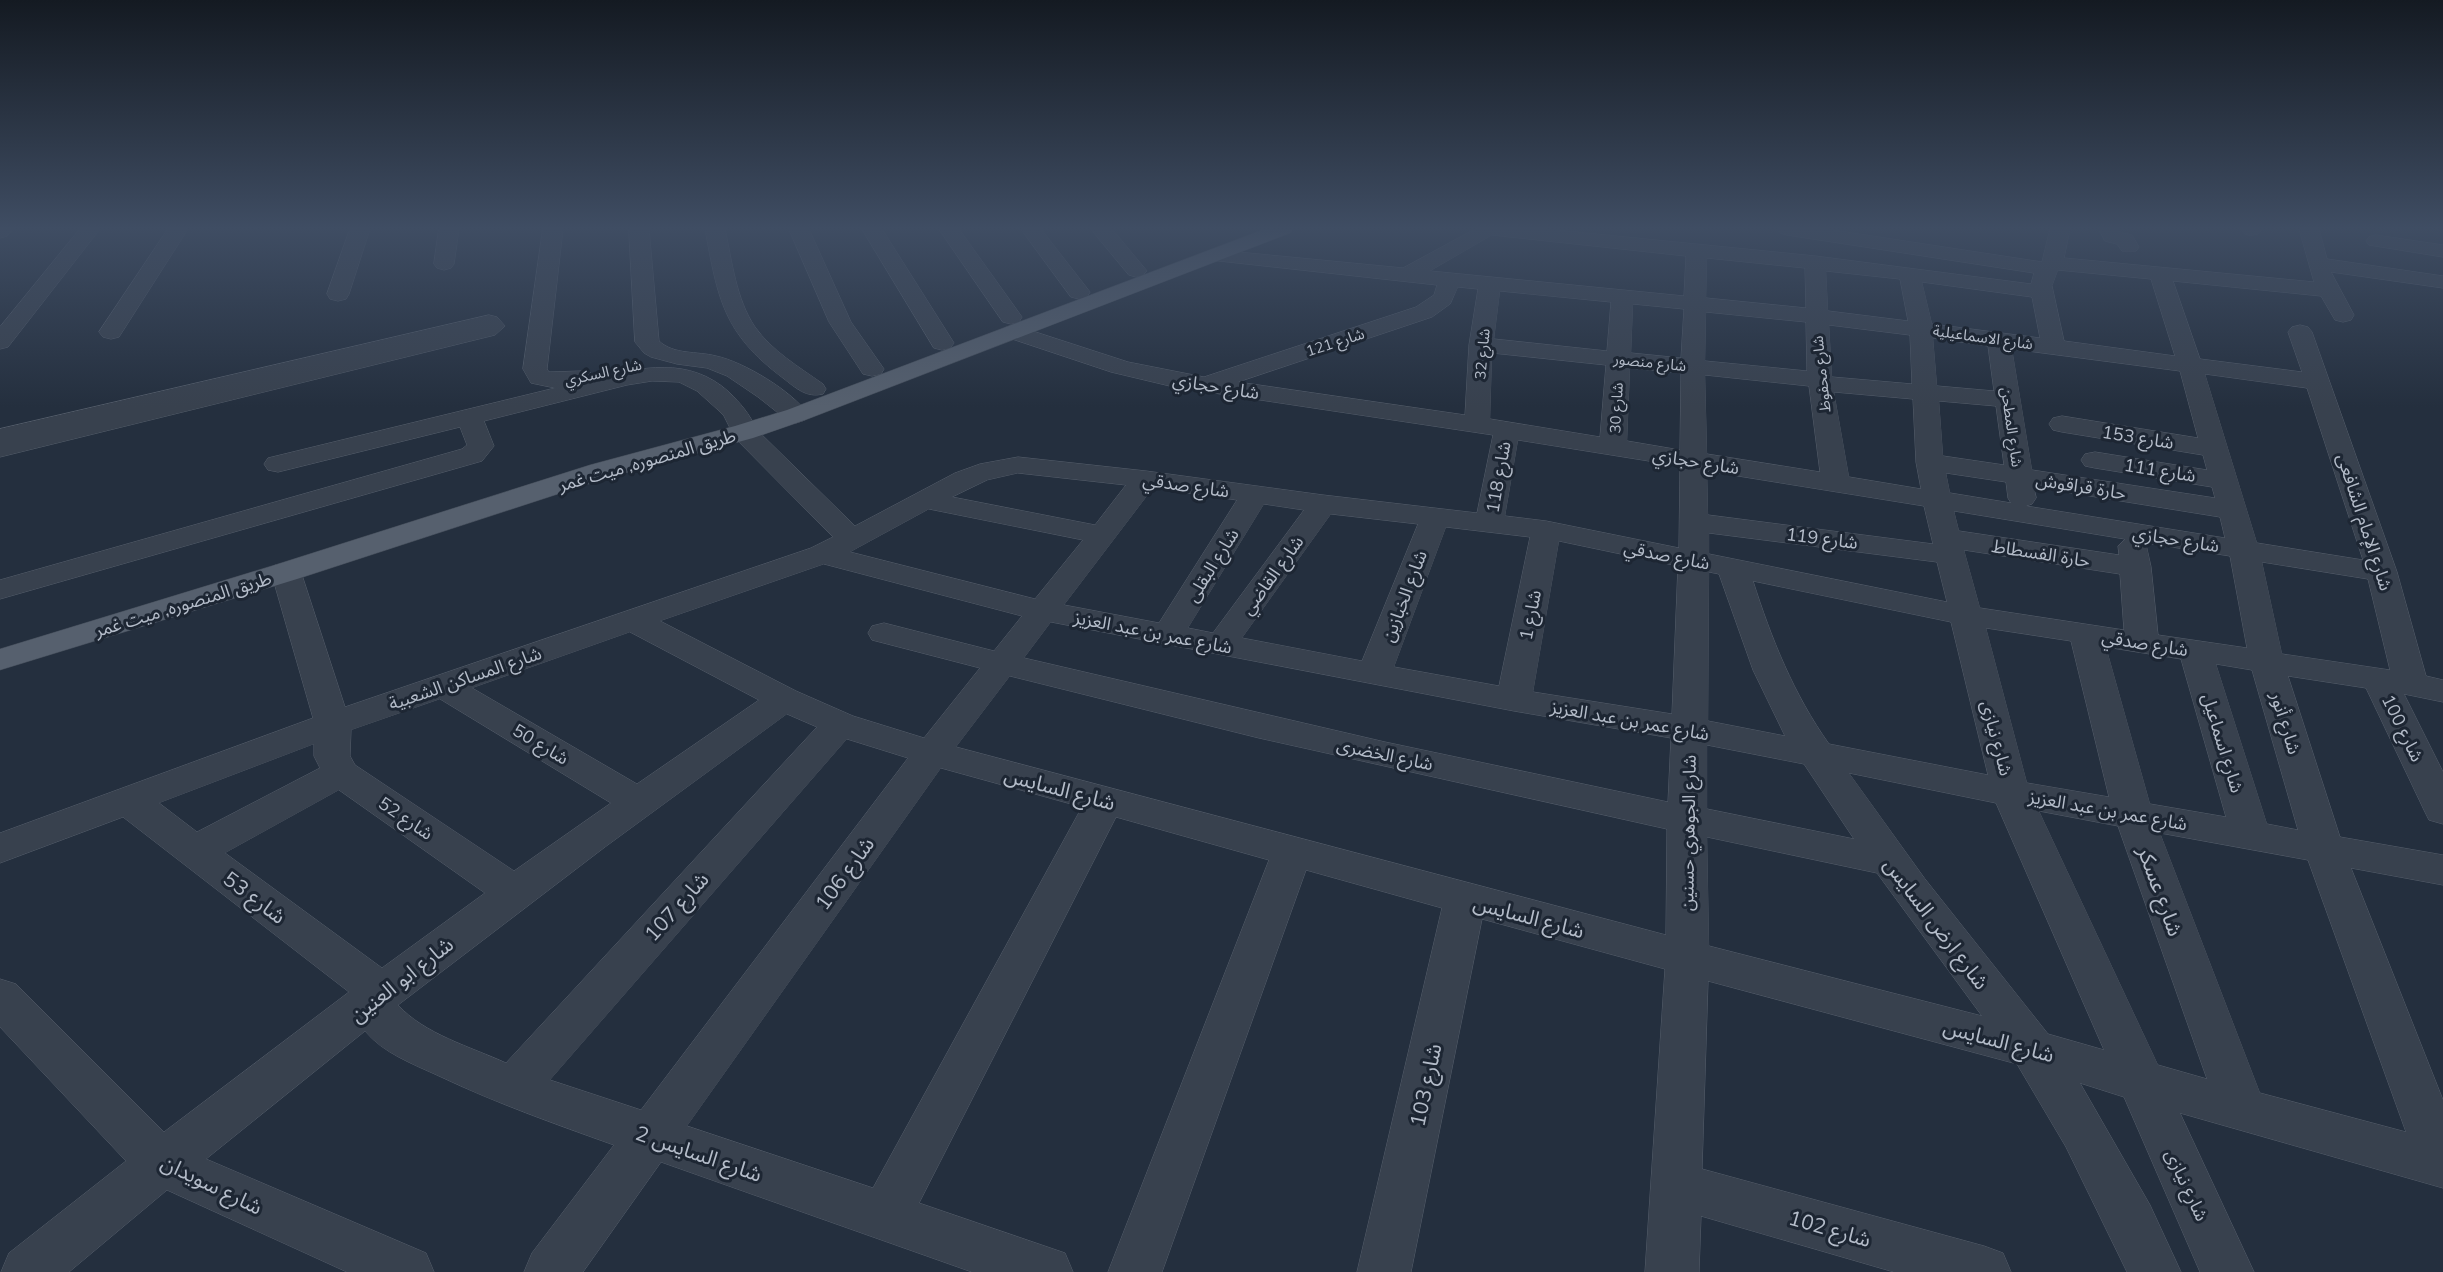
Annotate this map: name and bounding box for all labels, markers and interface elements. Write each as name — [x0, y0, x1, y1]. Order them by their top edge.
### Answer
street label: شارع الاسماعيلية — [1931, 321, 2034, 356]
street label: شارع 121 — [1303, 324, 1368, 363]
street label: شارع 32 — [1470, 327, 1497, 381]
street label: شارع محفوظ — [1808, 334, 1837, 413]
street label: شارع منصور — [1611, 349, 1688, 378]
street label: شارع السكري — [563, 355, 644, 392]
street label: شارع حجازي — [1171, 368, 1261, 407]
street label: شارع 30 — [1605, 382, 1630, 434]
street label: شارع المطحن — [1994, 386, 2027, 469]
street label: شارع 153 — [2100, 420, 2175, 457]
street label: طريق المنصوره, ميت غمر — [555, 424, 738, 497]
street label: شارع 118 — [1480, 439, 1519, 515]
street label: شارع حجازي — [1651, 443, 1741, 482]
street label: شارع الإمام الشافعى — [2329, 451, 2398, 594]
street label: شارع 111 — [2122, 453, 2197, 490]
street label: شارع صدقي — [1141, 468, 1231, 505]
street label: حارة قراقوش — [2034, 468, 2128, 504]
street label: شارع حجازي — [2131, 521, 2221, 560]
street label: شارع 119 — [1784, 522, 1859, 557]
street label: شارع البقلى — [1180, 524, 1246, 608]
street label: شارع القاضي — [1236, 531, 1311, 621]
street label: حارة الفسطاط — [1990, 534, 2092, 572]
street label: شارع صدقي — [1622, 535, 1712, 578]
street label: شارع الخبازين — [1376, 547, 1435, 646]
street label: طريق المنصوره, ميت غمر — [91, 566, 274, 642]
street label: شارع 1 — [1514, 588, 1549, 643]
street label: شارع عمر بن عبد العزيز — [1070, 605, 1234, 662]
street label: شارع صدقي — [2100, 625, 2190, 664]
street label: شارع المساكن الشعبية — [386, 641, 545, 718]
street label: شارع أنور — [2262, 688, 2306, 758]
street label: شارع اسماعيل — [2194, 691, 2249, 796]
street label: شارع 100 — [2374, 691, 2429, 767]
street label: شارع عمر بن عبد العزيز — [1547, 695, 1711, 748]
street label: شارع نيازى — [1973, 698, 2018, 779]
street label: شارع 50 — [507, 718, 573, 772]
street label: شارع الخضرى — [1334, 733, 1435, 778]
street label: شارع الجوهري حسنين — [1675, 755, 1704, 911]
street label: شارع السايس — [1001, 761, 1118, 818]
street label: شارع عمر بن عبد العزيز — [2025, 785, 2189, 838]
street label: شارع 52 — [372, 791, 438, 847]
street label: شارع 106 — [809, 831, 882, 916]
street label: شارع عسكر — [2130, 842, 2189, 941]
street label: شارع ارض السايس — [1876, 852, 1995, 996]
street label: شارع 53 — [217, 865, 291, 931]
street label: شارع 107 — [638, 866, 716, 948]
street label: شارع السايس — [1470, 889, 1587, 946]
street label: شارع ابو العنين — [344, 931, 460, 1030]
street label: شارع السايس — [1940, 1013, 2057, 1070]
street label: شارع 103 — [1404, 1041, 1449, 1130]
street label: شارع السايس 2 — [631, 1119, 766, 1190]
street label: شارع نيازى — [2158, 1145, 2214, 1226]
street label: شارع سويدان — [156, 1148, 267, 1222]
street label: شارع 102 — [1785, 1204, 1874, 1255]

